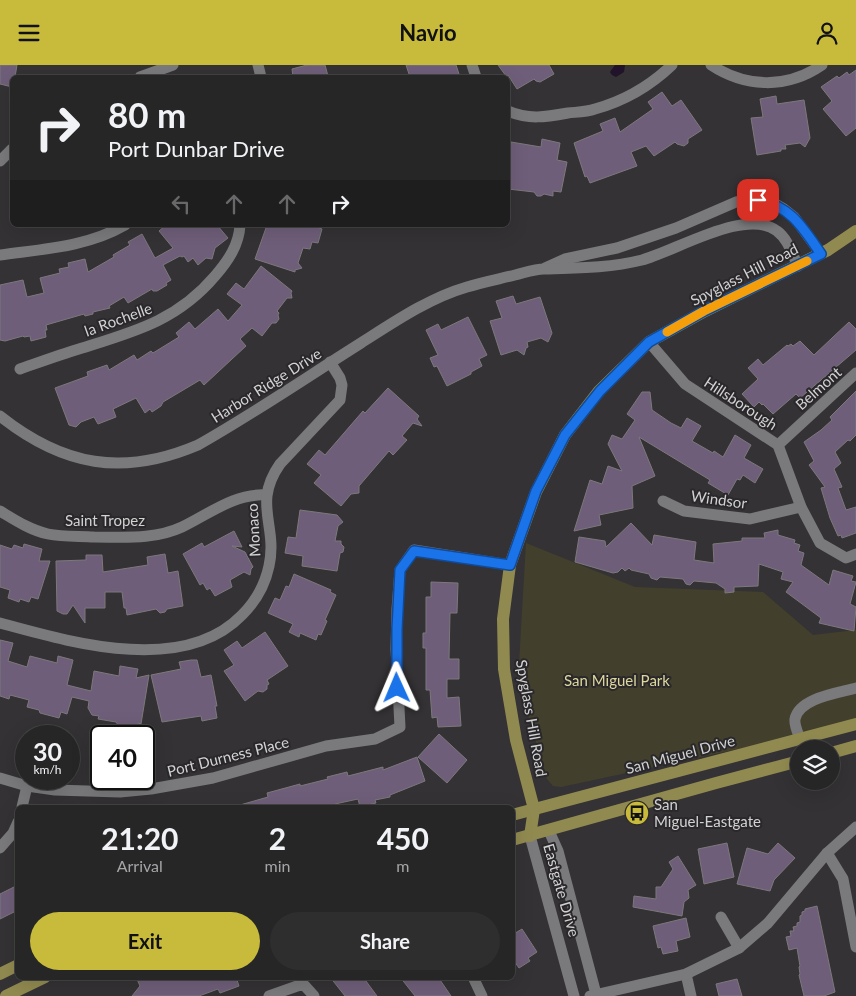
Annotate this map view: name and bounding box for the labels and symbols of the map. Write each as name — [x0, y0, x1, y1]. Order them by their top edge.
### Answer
pin — [737, 179, 779, 221]
street label: Spyglass Hill Road — [687, 239, 801, 309]
street label: la Rochelle — [82, 298, 154, 340]
street label: Harbor Ridge Drive — [208, 344, 324, 426]
street label: Belmont — [791, 362, 845, 413]
street label: Hillsborough — [701, 373, 781, 433]
street label: Windsor — [690, 486, 749, 512]
street label: Monaco — [243, 503, 263, 557]
street label: Saint Tropez — [65, 511, 145, 529]
street label: Spyglass Hill Road — [513, 658, 551, 778]
position arrow — [370, 661, 422, 713]
park label: San Miguel Park — [564, 671, 670, 689]
speed limit sign: 40 — [90, 725, 155, 790]
street label: San Miguel Drive — [623, 731, 737, 777]
street label: Port Durness Place — [165, 732, 291, 780]
place label: San Miguel-Eastgate — [654, 795, 761, 830]
bus stop icon: San Miguel-Eastgate — [624, 800, 650, 826]
street label: Eastgate Drive — [540, 841, 584, 939]

